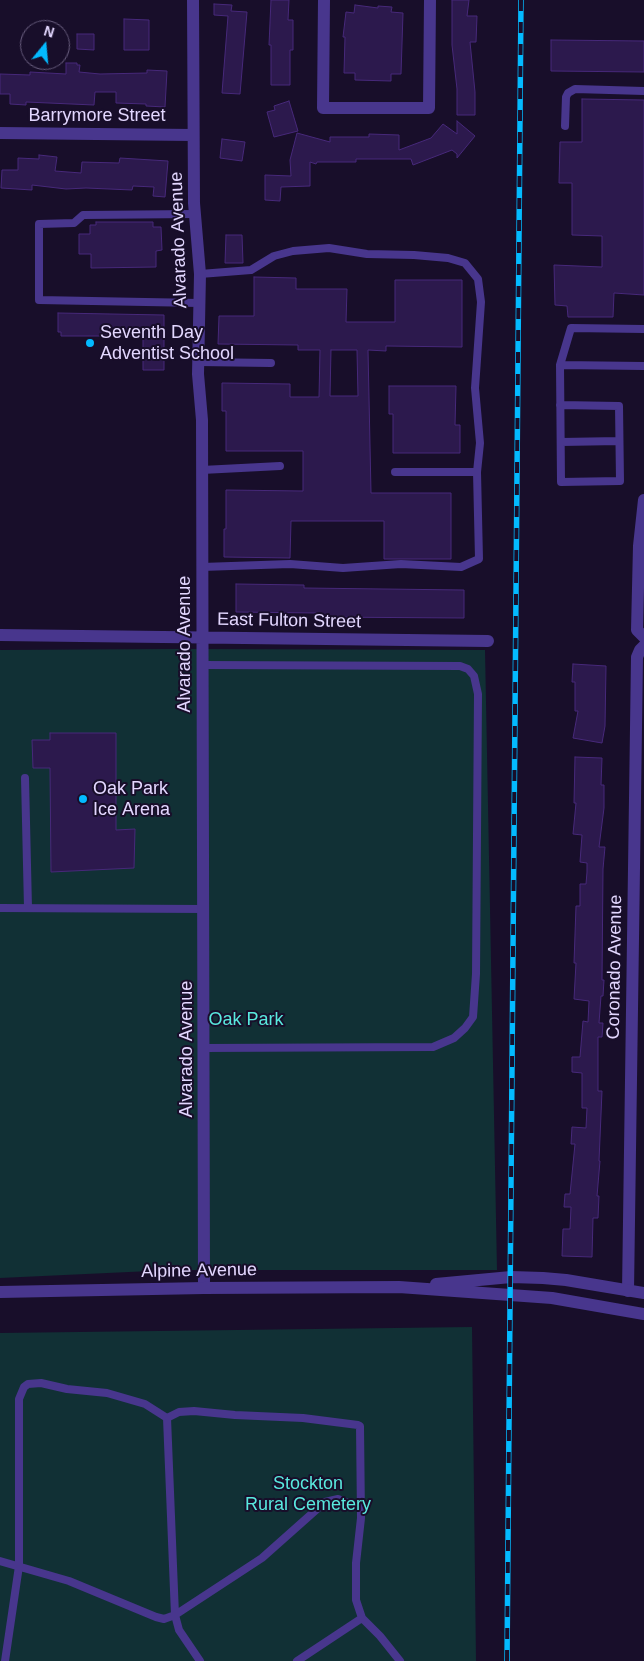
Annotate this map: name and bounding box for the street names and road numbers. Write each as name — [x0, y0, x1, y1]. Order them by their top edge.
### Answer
street label: Barrymore Street — [28, 105, 166, 127]
street label: Alvarado Avenue — [166, 171, 192, 309]
street label: Alvarado Avenue — [174, 576, 196, 712]
street label: East Fulton Street — [217, 609, 361, 633]
street label: Coronado Avenue — [603, 894, 627, 1040]
street label: Alvarado Avenue — [176, 981, 198, 1117]
street label: Alpine Avenue — [141, 1259, 257, 1283]

